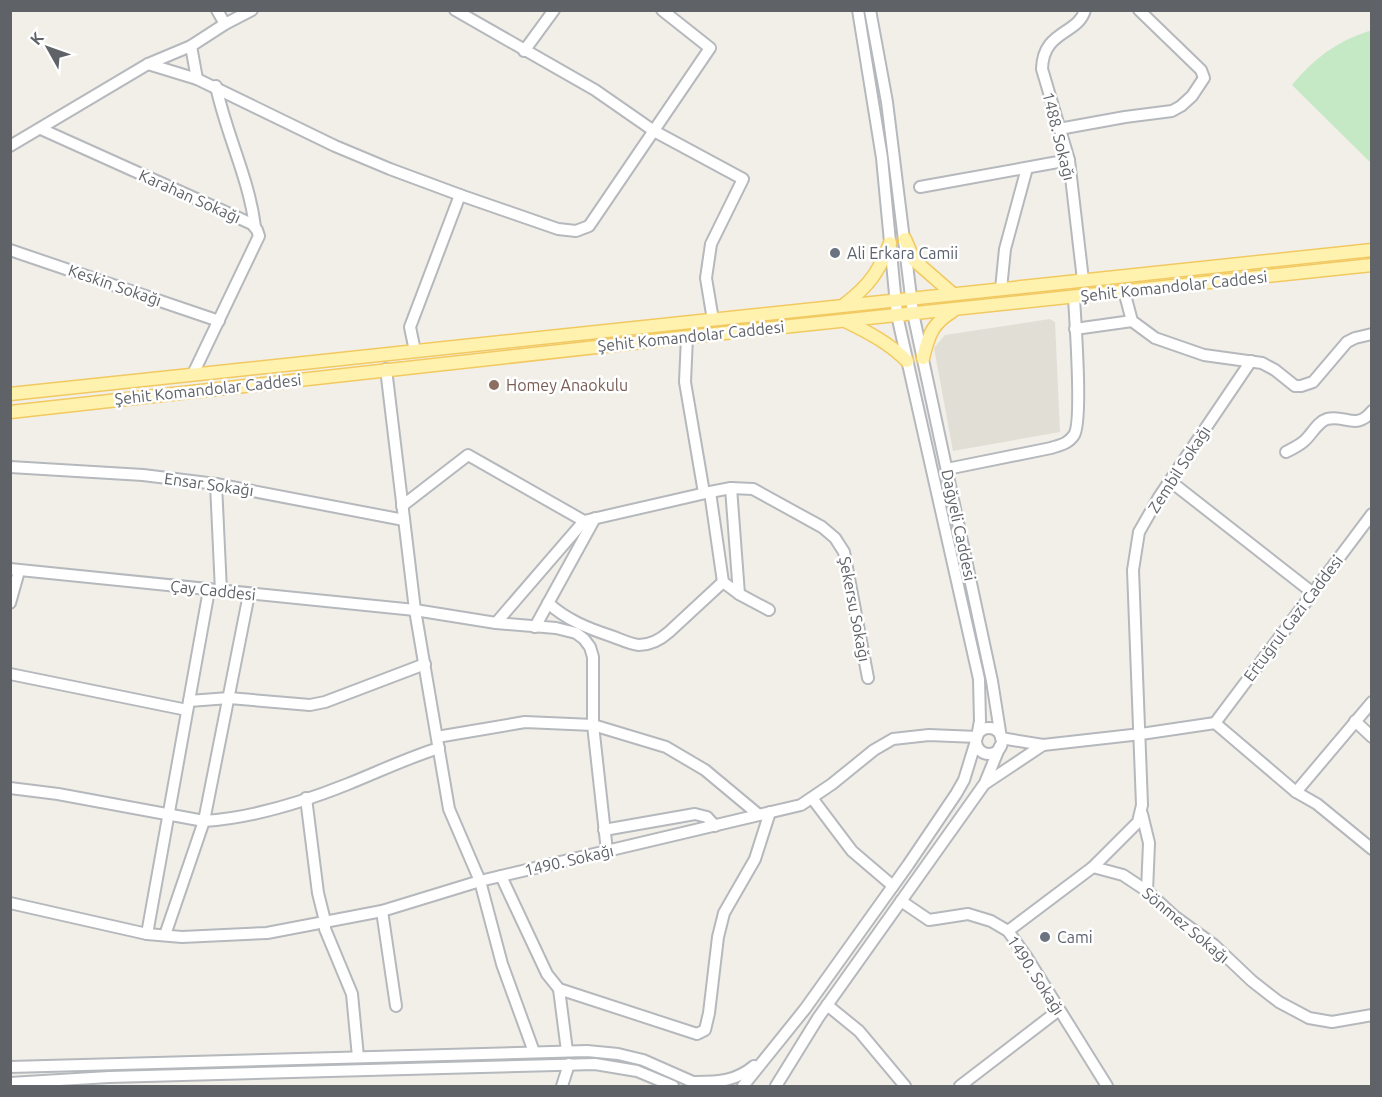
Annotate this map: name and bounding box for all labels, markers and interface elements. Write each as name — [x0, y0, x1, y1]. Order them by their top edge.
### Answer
north arrow — [18, 18, 78, 78]
text: K — [26, 28, 47, 48]
street label: 1488. Sokağı — [1039, 90, 1079, 182]
street label: Karahan Sokağı — [136, 166, 244, 226]
place label: Ali Erkara Camii — [847, 244, 958, 262]
marker: Ali Erkara Camii — [828, 246, 842, 260]
street label: Keskin Sokağı — [66, 261, 164, 309]
street label: Şehit Komandolar Caddesi — [1080, 267, 1268, 305]
street label: Şehit Komandolar Caddesi — [597, 317, 785, 355]
street label: Şehit Komandolar Caddesi — [114, 370, 302, 408]
place label: Homey Anaokulu — [506, 376, 628, 394]
marker: Homey Anaokulu — [487, 378, 501, 392]
street label: Zembil Sokağı — [1144, 422, 1214, 516]
street label: Dağyeli Caddesi — [938, 468, 980, 582]
street label: Ensar Sokağı — [163, 469, 255, 499]
street label: Ertuğrul Gazi Caddesi — [1240, 552, 1346, 684]
street label: Şekersu Sokağı — [836, 555, 874, 663]
street label: Çay Caddesi — [169, 577, 257, 603]
street label: 1490. Sokağı — [523, 841, 615, 879]
street label: Sönmez Sokağı — [1139, 884, 1233, 966]
place label: Cami — [1057, 928, 1093, 946]
marker: Cami — [1038, 930, 1052, 944]
street label: 1490. Sokağı — [1004, 932, 1068, 1018]

